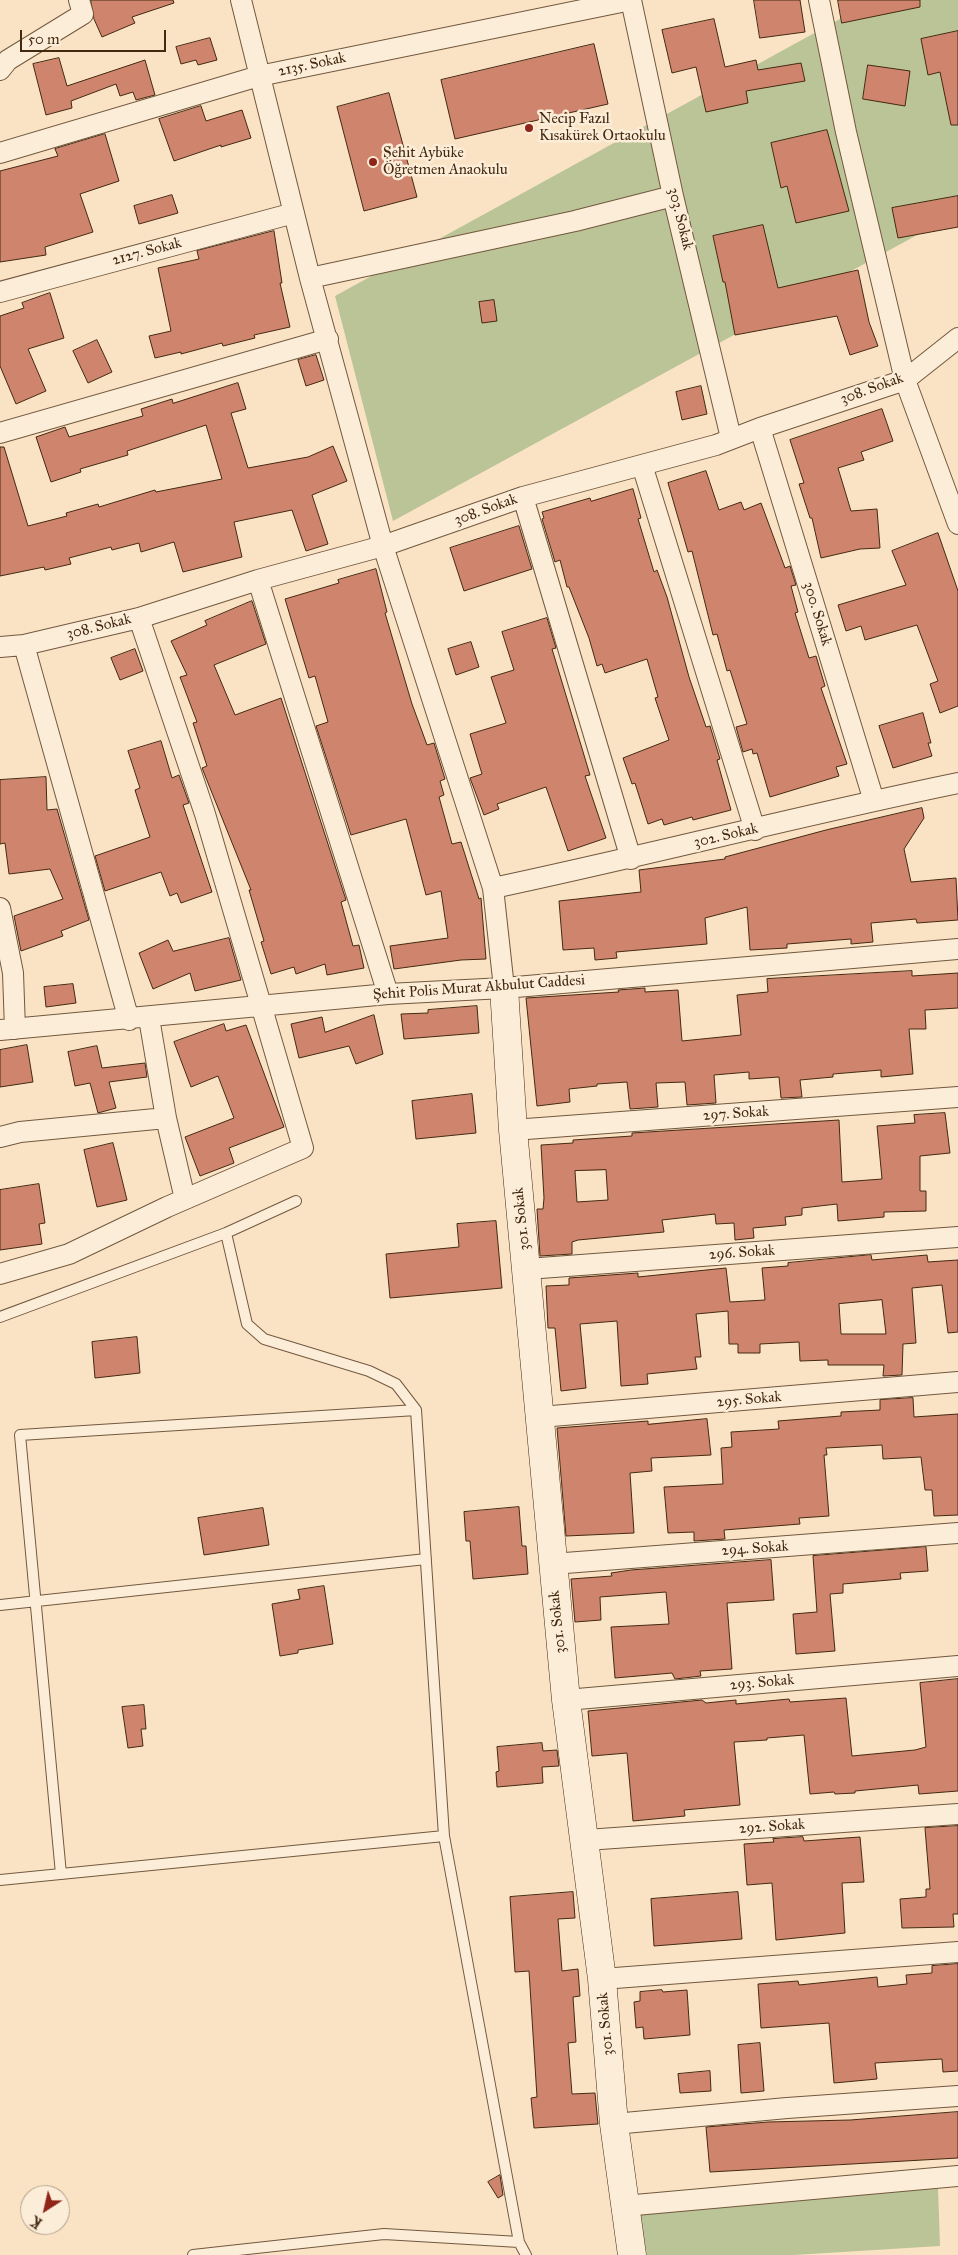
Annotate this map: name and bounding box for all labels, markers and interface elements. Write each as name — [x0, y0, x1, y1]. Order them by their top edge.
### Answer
scale bar — [22, 20, 169, 52]
text: 50 m — [28, 30, 60, 48]
street label: 2135. Sokak — [277, 49, 347, 81]
place label: Necip Fazıl Kısakürek Ortaokulu — [539, 110, 666, 145]
marker: Necip Fazıl Kısakürek Ortaokulu — [523, 122, 535, 134]
place label: Şehit Aybüke Öğretmen Anaokulu — [383, 144, 508, 179]
marker: Şehit Aybüke Öğretmen Anaokulu — [367, 156, 379, 168]
street label: 303. Sokak — [664, 186, 696, 252]
street label: 2127. Sokak — [110, 234, 184, 270]
street label: 308. Sokak — [838, 369, 906, 409]
street label: 308. Sokak — [452, 490, 520, 530]
street label: 300. Sokak — [799, 580, 835, 648]
street label: 308. Sokak — [65, 610, 133, 644]
street label: 302. Sokak — [692, 820, 760, 852]
street label: Şehit Polis Murat Akbulut Caddesi — [372, 972, 586, 1004]
street label: 297. Sokak — [702, 1103, 770, 1125]
street label: 301. Sokak — [510, 1187, 534, 1251]
street label: 296. Sokak — [708, 1242, 776, 1264]
street label: 295. Sokak — [716, 1388, 782, 1412]
street label: 294. Sokak — [721, 1538, 789, 1560]
street label: 301. Sokak — [546, 1590, 570, 1654]
street label: 293. Sokak — [729, 1671, 795, 1695]
street label: 292. Sokak — [738, 1816, 806, 1838]
street label: 301. Sokak — [594, 1992, 618, 2056]
north arrow — [20, 2185, 70, 2235]
text: K — [28, 2212, 46, 2232]

